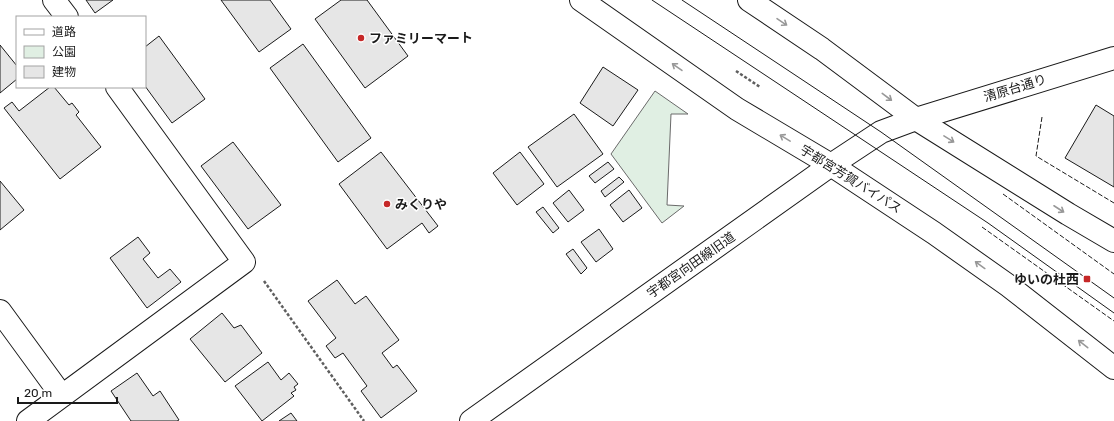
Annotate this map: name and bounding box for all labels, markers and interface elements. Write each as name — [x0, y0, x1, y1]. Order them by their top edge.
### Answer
legend — [16, 16, 146, 88]
one-way arrow — [776, 18, 787, 26]
text: 道路 — [52, 25, 76, 39]
place label: ファミリーマート — [369, 31, 473, 46]
marker: ファミリーマート — [356, 33, 366, 43]
text: 公園 — [52, 45, 76, 59]
one-way arrow — [672, 63, 683, 71]
text: 建物 — [52, 65, 76, 79]
street label: 清原台通り — [982, 71, 1048, 105]
one-way arrow — [882, 93, 893, 101]
one-way arrow — [779, 133, 791, 141]
one-way arrow — [943, 135, 954, 143]
street label: 宇都宮芳賀バイパス — [798, 142, 904, 216]
place label: みくりや — [395, 197, 447, 212]
marker: みくりや — [382, 199, 392, 209]
one-way arrow — [1053, 204, 1064, 213]
street label: 宇都宮向田線旧道 — [644, 229, 738, 301]
one-way arrow — [975, 261, 986, 270]
place label: ゆいの杜西 — [1014, 272, 1079, 287]
marker: ゆいの杜西 — [1082, 274, 1092, 284]
one-way arrow — [1078, 340, 1089, 349]
scale bar — [18, 379, 117, 405]
text: 20 m — [24, 386, 52, 400]

